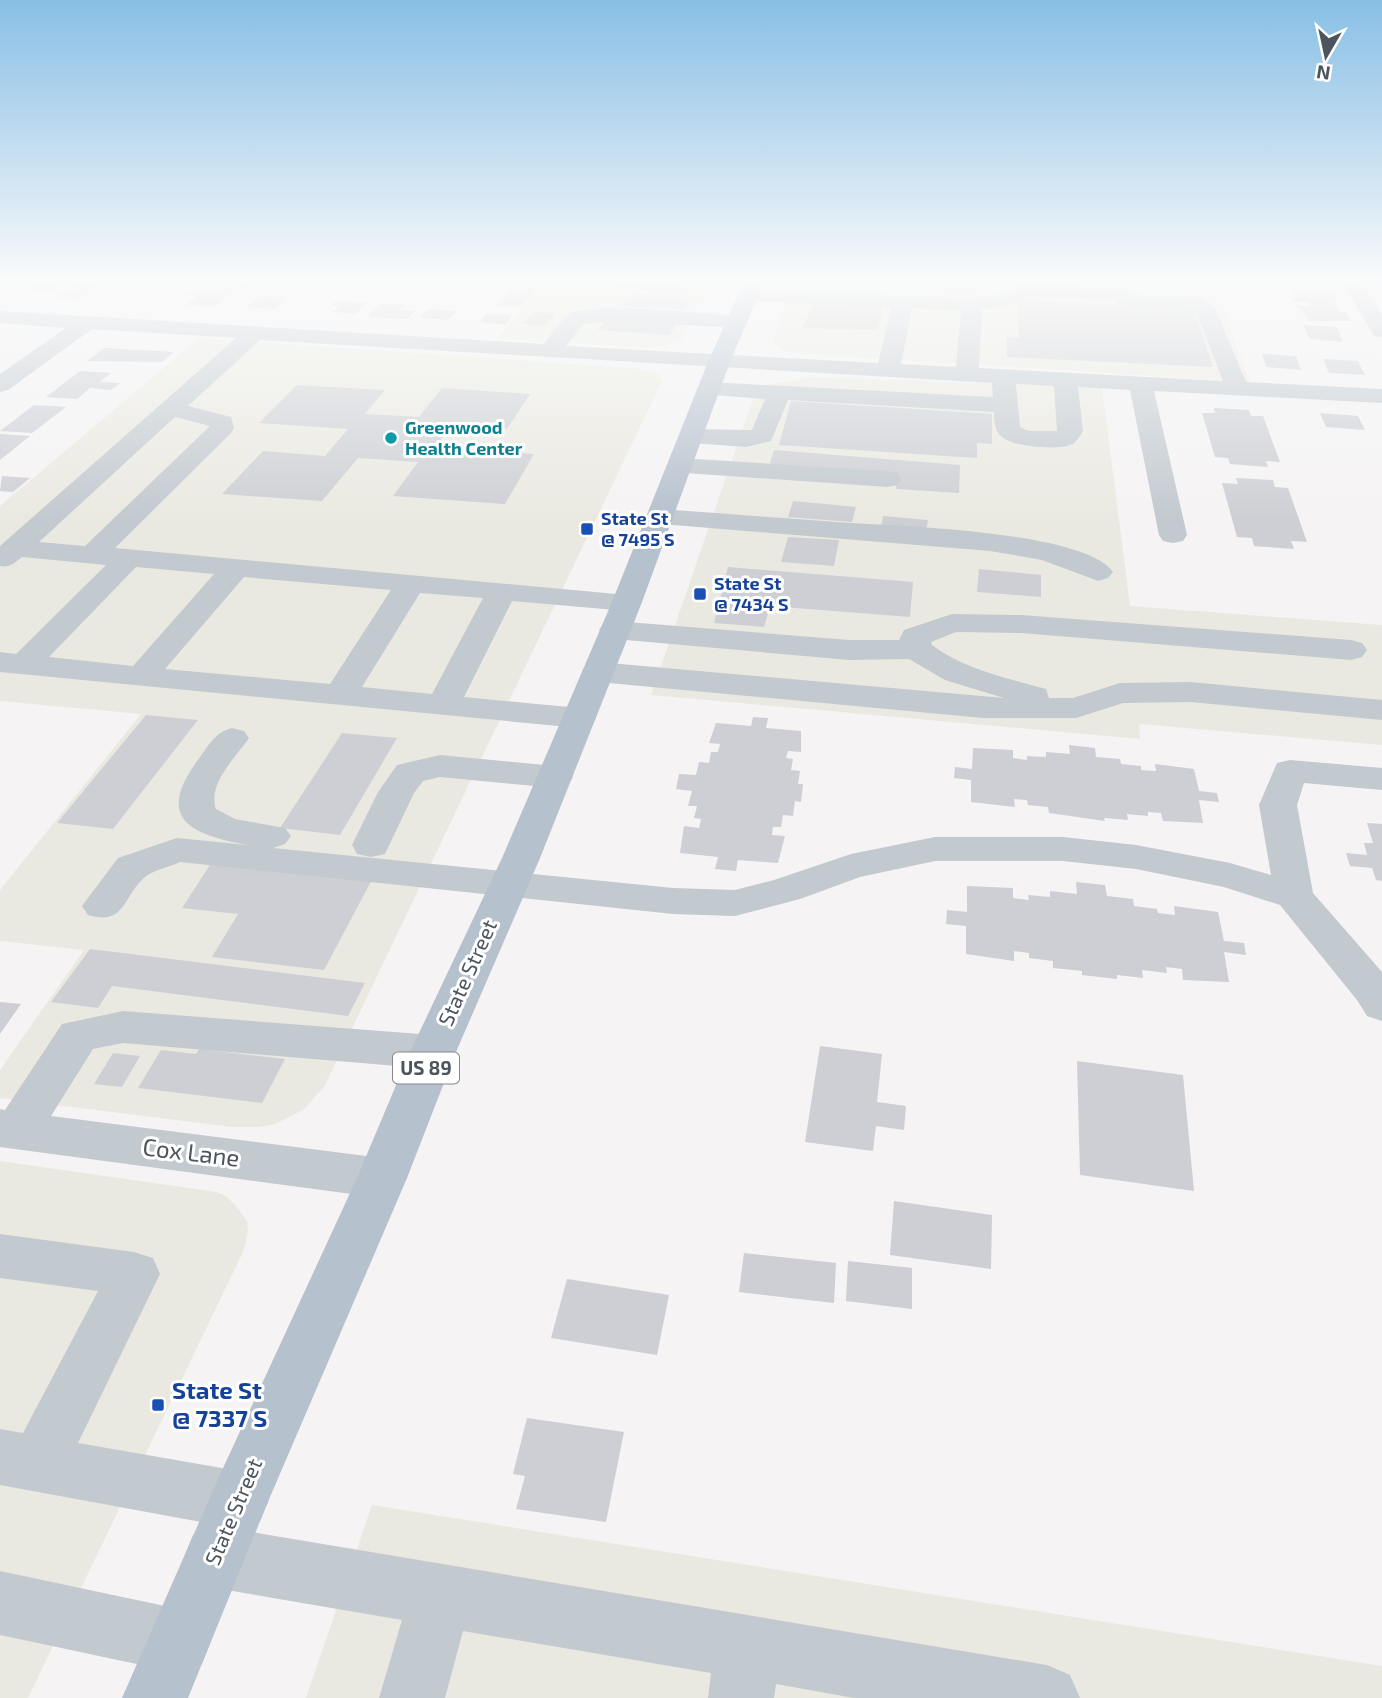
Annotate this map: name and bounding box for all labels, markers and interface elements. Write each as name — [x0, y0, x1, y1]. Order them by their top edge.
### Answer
north arrow — [1291, 21, 1361, 91]
text: N — [1315, 61, 1332, 86]
place label: Greenwood Health Center — [405, 416, 523, 459]
marker: Greenwood Health Center — [383, 430, 399, 446]
place label: State St @ 7495 S — [601, 507, 675, 550]
marker: State St @ 7495 S — [579, 521, 595, 537]
place label: State St @ 7434 S — [714, 572, 789, 615]
marker: State St @ 7434 S — [692, 586, 708, 602]
street label: State Street — [432, 915, 501, 1029]
road number: US 89 — [393, 1052, 459, 1084]
street label: Cox Lane — [141, 1131, 241, 1172]
place label: State St @ 7337 S — [172, 1375, 267, 1432]
marker: State St @ 7337 S — [150, 1397, 166, 1413]
street label: State Street — [199, 1454, 266, 1569]

